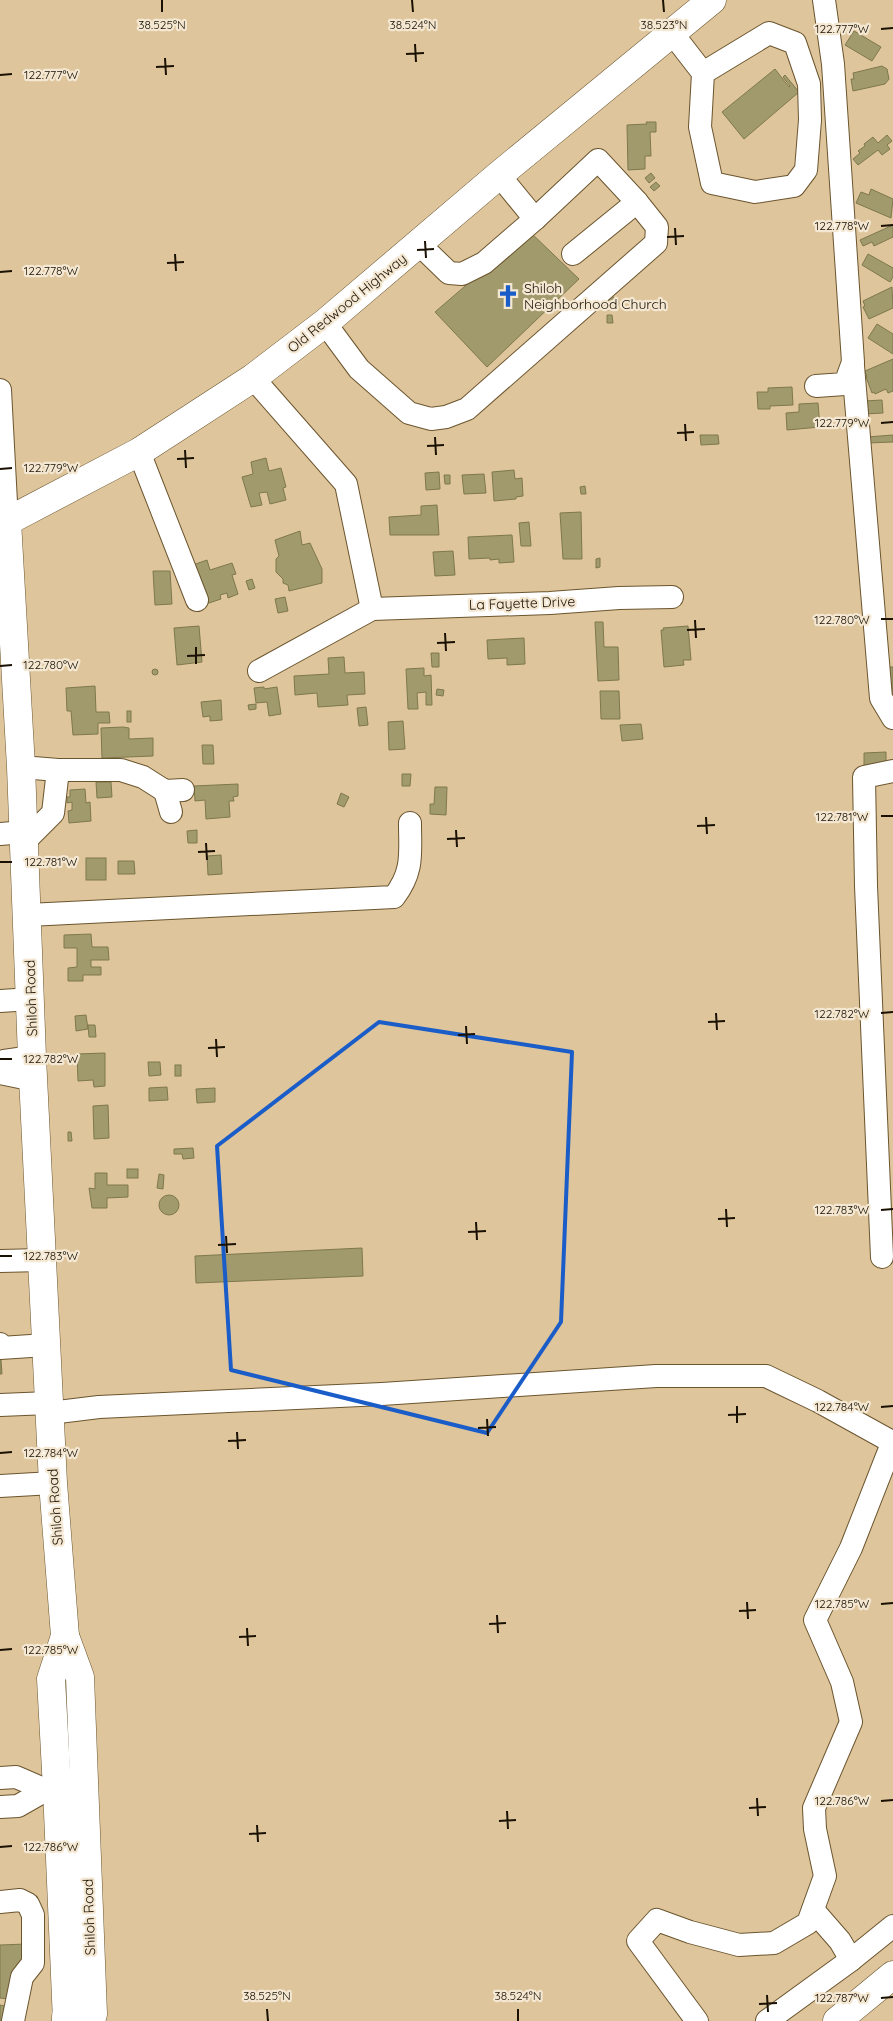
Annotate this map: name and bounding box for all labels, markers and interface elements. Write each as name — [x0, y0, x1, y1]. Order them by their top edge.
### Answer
text: 38.525°N — [138, 17, 186, 32]
text: 38.524°N — [390, 17, 437, 32]
text: 38.523°N — [640, 17, 688, 32]
text: 122.777°W — [815, 21, 869, 36]
text: 122.777°W — [24, 67, 78, 82]
text: 122.778°W — [815, 218, 870, 233]
street label: Old Redwood Highway — [284, 249, 410, 357]
text: 122.778°W — [24, 263, 79, 278]
place label: Shiloh Neighborhood Church — [524, 279, 667, 313]
church icon: Shiloh Neighborhood Church — [495, 283, 521, 309]
text: 122.779°W — [815, 415, 870, 430]
text: 122.779°W — [24, 460, 79, 475]
street label: La Fayette Drive — [468, 592, 576, 614]
text: 122.780°W — [814, 612, 870, 627]
text: 122.780°W — [23, 657, 79, 672]
text: 122.781°W — [816, 809, 869, 824]
text: 122.781°W — [25, 854, 78, 869]
street label: Shiloh Road — [21, 959, 41, 1037]
text: 122.782°W — [815, 1006, 870, 1021]
text: 122.782°W — [24, 1051, 79, 1066]
text: 122.783°W — [815, 1202, 870, 1217]
text: 122.783°W — [24, 1248, 79, 1263]
text: 122.784°W — [815, 1399, 870, 1414]
text: 122.784°W — [24, 1445, 79, 1460]
street label: Shiloh Road — [43, 1468, 67, 1546]
text: 122.785°W — [815, 1596, 870, 1611]
text: 122.785°W — [24, 1642, 79, 1657]
text: 122.786°W — [815, 1793, 870, 1808]
text: 122.786°W — [24, 1839, 79, 1854]
street label: Shiloh Road — [79, 1878, 99, 1956]
text: 38.525°N — [243, 1988, 291, 2003]
text: 38.524°N — [495, 1988, 542, 2003]
text: 122.787°W — [815, 1990, 869, 2005]

